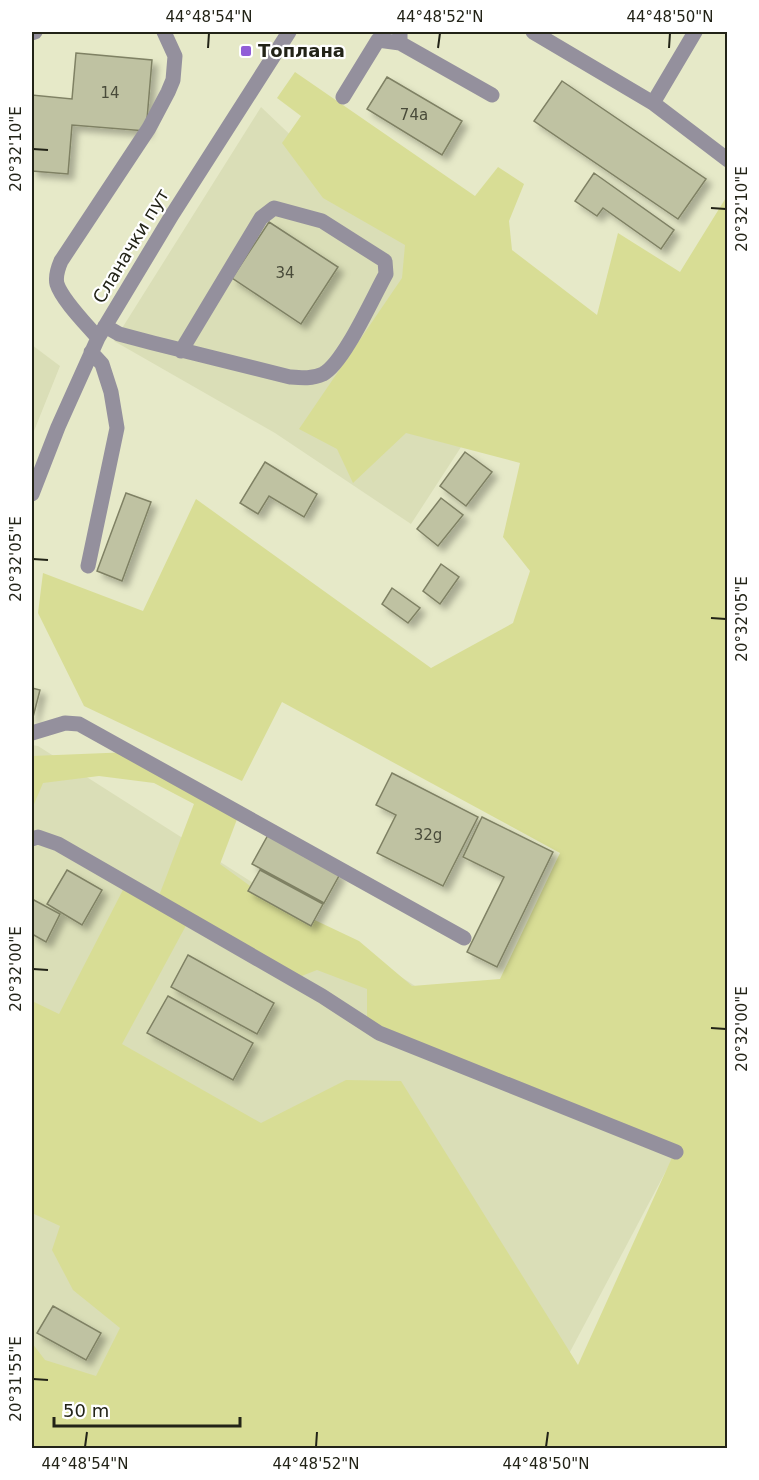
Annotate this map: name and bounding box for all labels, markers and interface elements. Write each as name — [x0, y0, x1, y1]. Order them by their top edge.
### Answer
text: 44°48'54"N — [165, 8, 253, 26]
text: 44°48'52"N — [396, 8, 484, 26]
text: 44°48'50"N — [626, 8, 714, 26]
place label: Топлана — [258, 40, 345, 61]
marker: Топлана — [239, 44, 253, 58]
house number: 14 — [100, 84, 120, 102]
text: 20°32'10"E — [7, 106, 25, 192]
house number: 74a — [400, 106, 428, 124]
text: 20°32'10"E — [733, 166, 751, 252]
street label: Сланачки пут — [88, 185, 173, 307]
house number: 34 — [275, 264, 295, 282]
text: 20°32'05"E — [7, 516, 25, 602]
text: 20°32'05"E — [733, 576, 751, 662]
house number: 32g — [414, 826, 442, 844]
text: 20°32'00"E — [7, 926, 25, 1012]
text: 20°32'00"E — [733, 986, 751, 1072]
text: 20°31'55"E — [7, 1336, 25, 1422]
scale bar — [54, 1390, 240, 1428]
text: 50 m — [63, 1400, 109, 1421]
text: 44°48'54"N — [41, 1455, 129, 1473]
text: 44°48'52"N — [272, 1455, 360, 1473]
text: 44°48'50"N — [502, 1455, 590, 1473]

